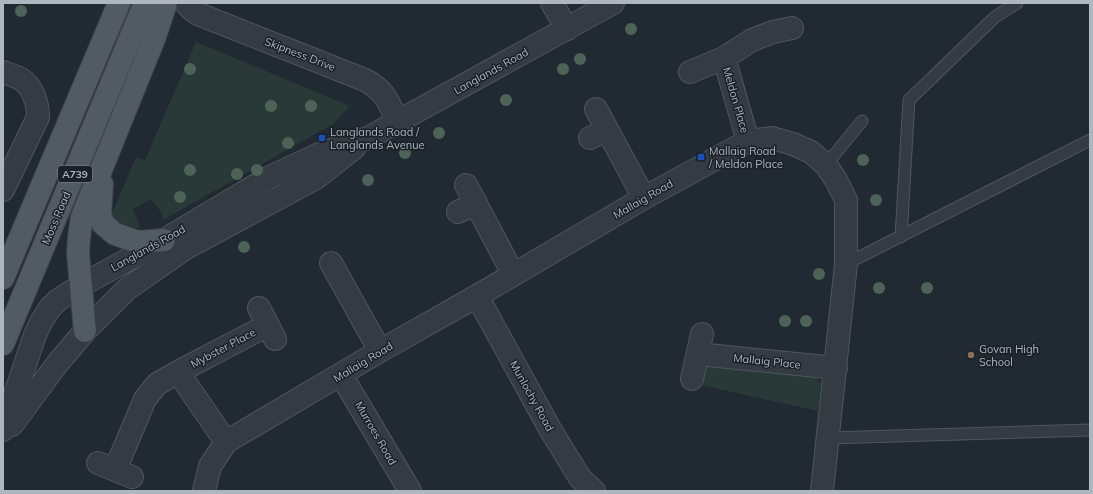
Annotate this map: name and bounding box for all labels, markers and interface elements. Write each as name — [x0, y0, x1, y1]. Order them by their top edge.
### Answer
street label: Skipness Drive — [263, 34, 337, 74]
street label: Langlands Road — [451, 45, 531, 97]
street label: Meldon Place — [720, 65, 752, 135]
place label: Langlands Road / Langlands Avenue — [330, 125, 425, 152]
marker: Langlands Road / Langlands Avenue — [317, 133, 327, 143]
place label: Mallaig Road / Meldon Place — [708, 144, 783, 171]
marker: Mallaig Road / Meldon Place — [696, 152, 706, 162]
road number: A739 — [58, 166, 92, 182]
street label: Mallaig Road — [611, 176, 675, 222]
street label: Moss Road — [39, 189, 73, 247]
street label: Langlands Road — [108, 222, 188, 274]
street label: Mybster Place — [188, 325, 258, 371]
street label: Mallaig Road — [331, 339, 395, 385]
place label: Govan High School — [979, 342, 1039, 369]
street label: Mallaig Place — [733, 350, 801, 372]
marker: Govan High School — [966, 350, 976, 360]
street label: Munlochy Road — [507, 358, 557, 434]
street label: Murroes Road — [352, 399, 400, 467]

